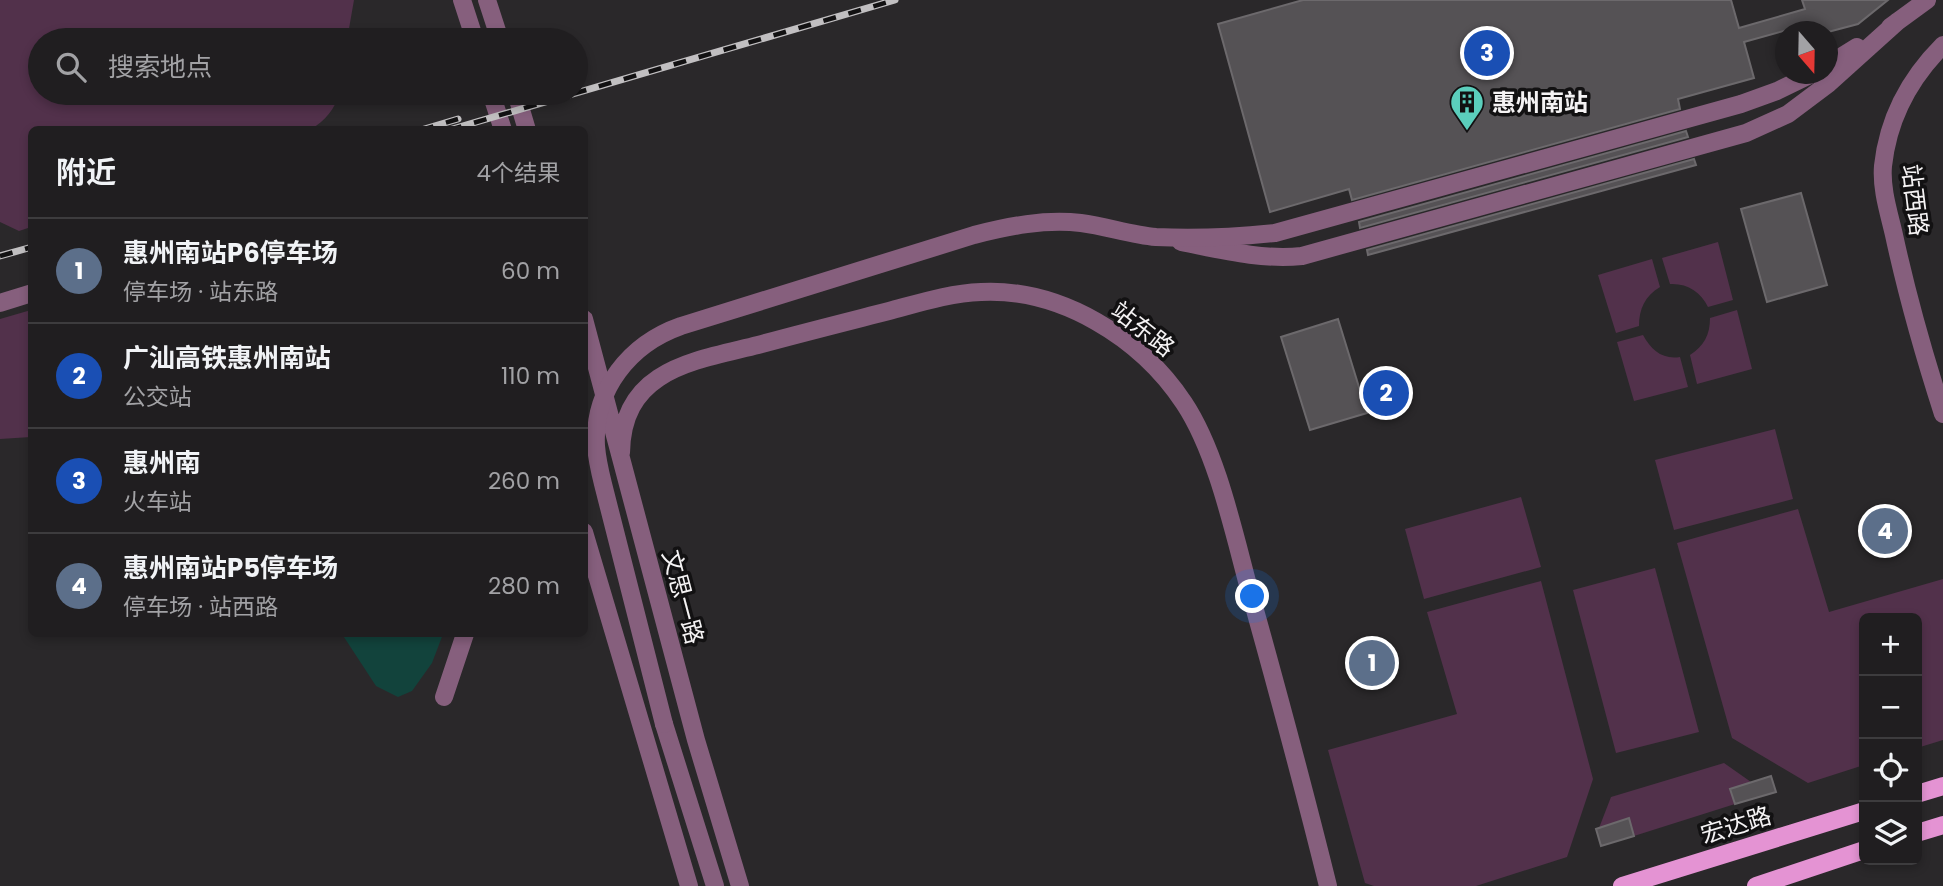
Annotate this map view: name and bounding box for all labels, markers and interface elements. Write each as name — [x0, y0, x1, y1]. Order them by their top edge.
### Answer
north arrow — [1775, 21, 1838, 84]
pin: 3 — [1464, 27, 1510, 79]
search box — [28, 28, 588, 105]
icon: search — [52, 48, 90, 86]
text: 搜索地点 — [108, 49, 212, 85]
building icon: 惠州南站 — [1448, 83, 1486, 132]
place label: 惠州南站 — [1492, 86, 1588, 119]
text: 附近 — [56, 151, 116, 194]
text: 4个结果 — [477, 157, 560, 189]
street label: 站西路 — [1894, 162, 1936, 238]
text: 惠州南站P6停车场 — [123, 235, 338, 271]
text: 1 — [75, 255, 83, 287]
text: 60 m — [501, 255, 560, 287]
text: 停车场 · 站东路 — [123, 276, 278, 308]
street label: 站东路 — [1104, 294, 1182, 364]
text: 广汕高铁惠州南站 — [123, 340, 331, 376]
text: 2 — [72, 360, 86, 392]
text: 110 m — [501, 360, 560, 392]
pin: 2 — [1363, 367, 1409, 419]
text: 公交站 — [123, 381, 192, 413]
text: 惠州南 — [123, 445, 201, 481]
text: 3 — [72, 465, 86, 497]
text: 260 m — [488, 465, 560, 497]
text: 火车站 — [123, 486, 192, 518]
pin: 4 — [1862, 505, 1908, 557]
street label: 文思一路 — [655, 546, 711, 648]
text: 惠州南站P5停车场 — [123, 550, 338, 586]
text: 4 — [71, 570, 87, 602]
text: 280 m — [488, 570, 560, 602]
your location — [1235, 579, 1269, 613]
text: 停车场 · 站西路 — [123, 591, 278, 623]
map controls — [1859, 613, 1922, 865]
button: + — [1859, 613, 1922, 676]
pin: 1 — [1349, 637, 1395, 689]
button: − — [1859, 676, 1922, 739]
button: locate — [1859, 739, 1922, 802]
street label: 宏达路 — [1697, 799, 1775, 851]
button: layers — [1859, 802, 1922, 865]

